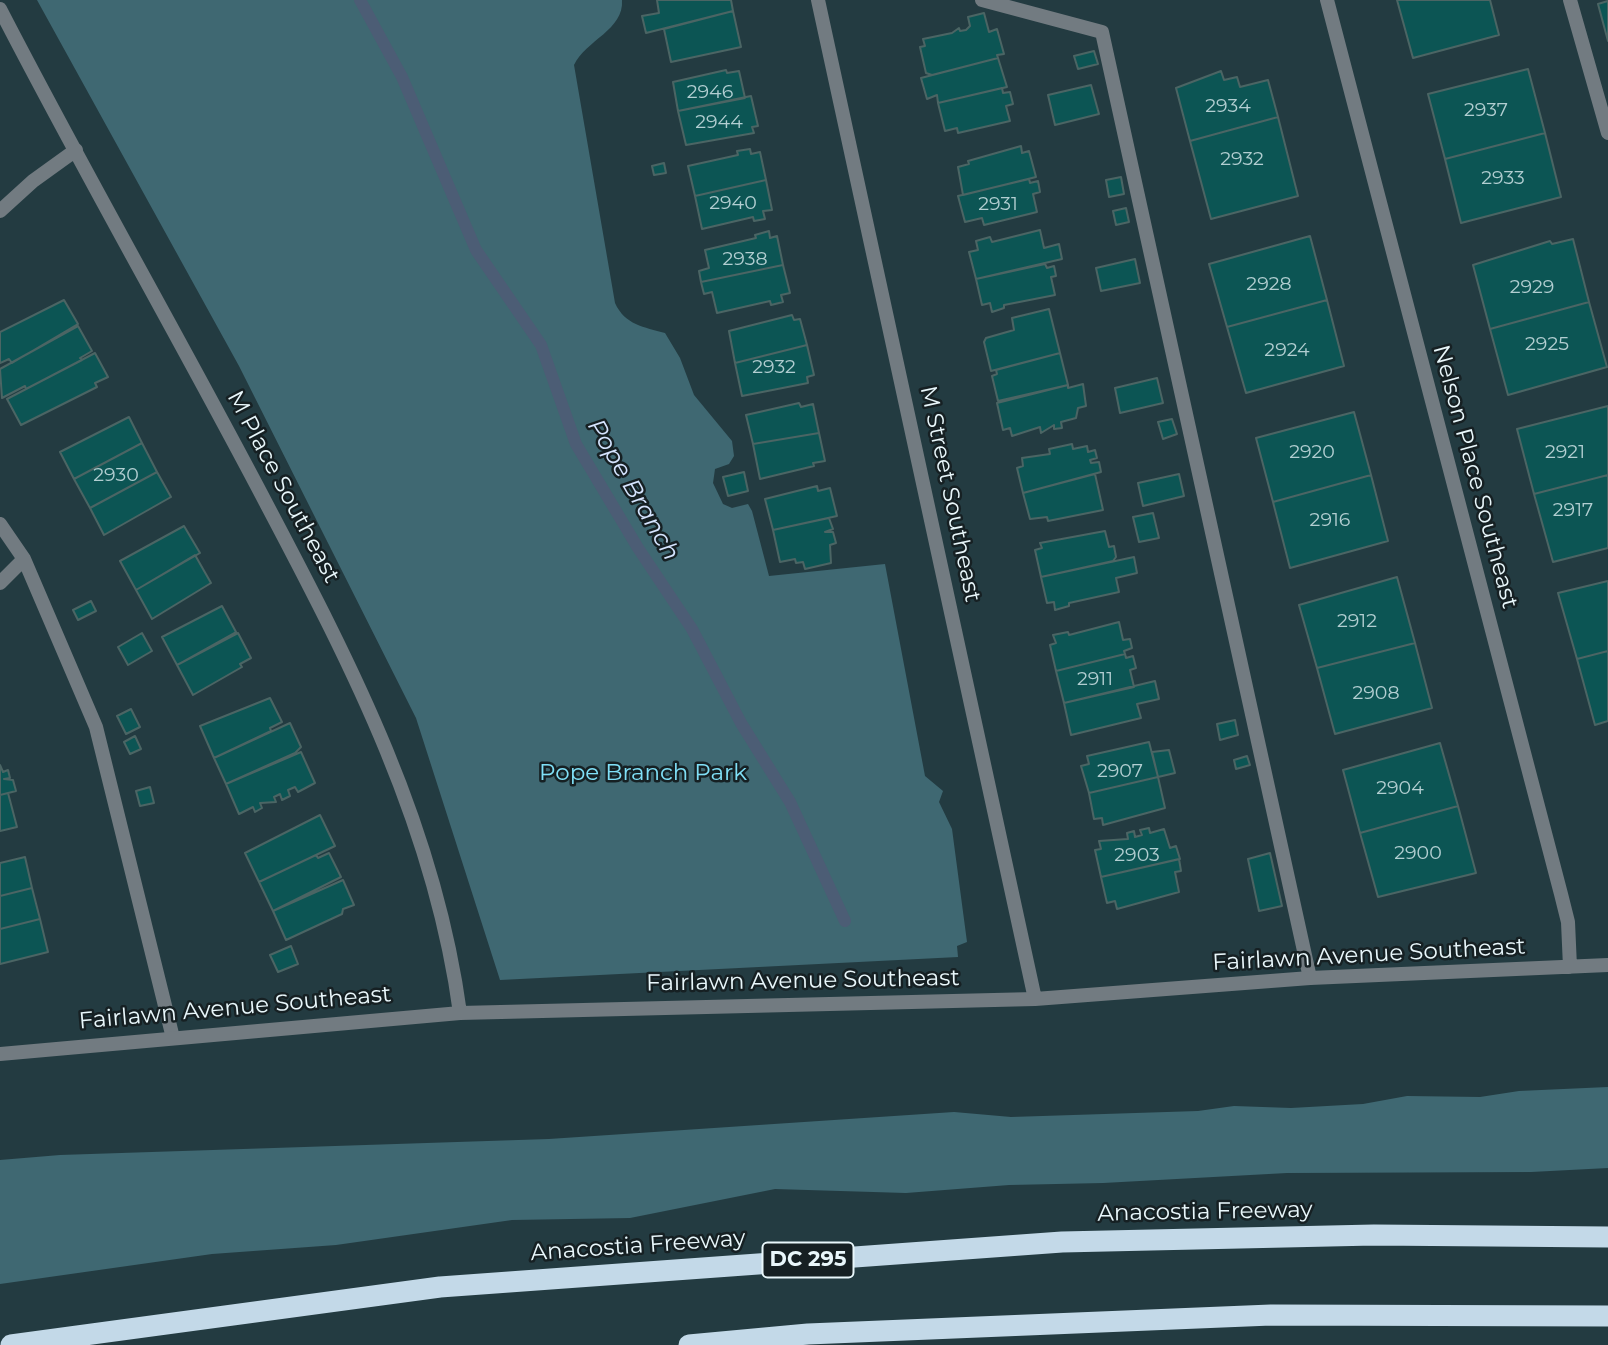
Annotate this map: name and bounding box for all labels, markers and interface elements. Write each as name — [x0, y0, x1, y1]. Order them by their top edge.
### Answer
house number: 2946 — [687, 81, 733, 103]
house number: 2934 — [1205, 95, 1251, 117]
house number: 2937 — [1464, 99, 1508, 121]
house number: 2944 — [695, 111, 743, 133]
house number: 2932 — [1220, 148, 1264, 170]
house number: 2933 — [1481, 167, 1525, 189]
house number: 2940 — [709, 192, 757, 214]
house number: 2931 — [978, 193, 1018, 215]
house number: 2938 — [722, 248, 768, 270]
house number: 2928 — [1246, 273, 1292, 295]
house number: 2929 — [1510, 276, 1554, 298]
house number: 2925 — [1525, 333, 1569, 355]
house number: 2924 — [1264, 339, 1310, 361]
street label: Nelson Place Southeast — [1427, 342, 1523, 612]
house number: 2932 — [752, 356, 796, 378]
street label: M Street Southeast — [914, 383, 986, 605]
street label: M Place Southeast — [221, 386, 345, 588]
water label: Pope Branch — [581, 414, 685, 566]
house number: 2920 — [1289, 441, 1335, 463]
house number: 2921 — [1545, 441, 1585, 463]
house number: 2930 — [93, 464, 139, 486]
house number: 2917 — [1553, 499, 1593, 521]
house number: 2916 — [1310, 509, 1350, 531]
house number: 2912 — [1337, 610, 1377, 632]
house number: 2911 — [1077, 668, 1113, 690]
house number: 2908 — [1352, 682, 1400, 704]
park label: Pope Branch Park — [539, 759, 747, 787]
house number: 2907 — [1097, 760, 1143, 782]
house number: 2904 — [1376, 777, 1424, 799]
house number: 2900 — [1394, 842, 1442, 864]
house number: 2903 — [1114, 844, 1160, 866]
street label: Fairlawn Avenue Southeast — [1212, 933, 1526, 977]
street label: Fairlawn Avenue Southeast — [646, 964, 960, 998]
street label: Fairlawn Avenue Southeast — [78, 981, 392, 1035]
street label: Anacostia Freeway — [1097, 1196, 1313, 1228]
street label: Anacostia Freeway — [530, 1225, 746, 1267]
road number: DC 295 — [762, 1242, 854, 1278]

